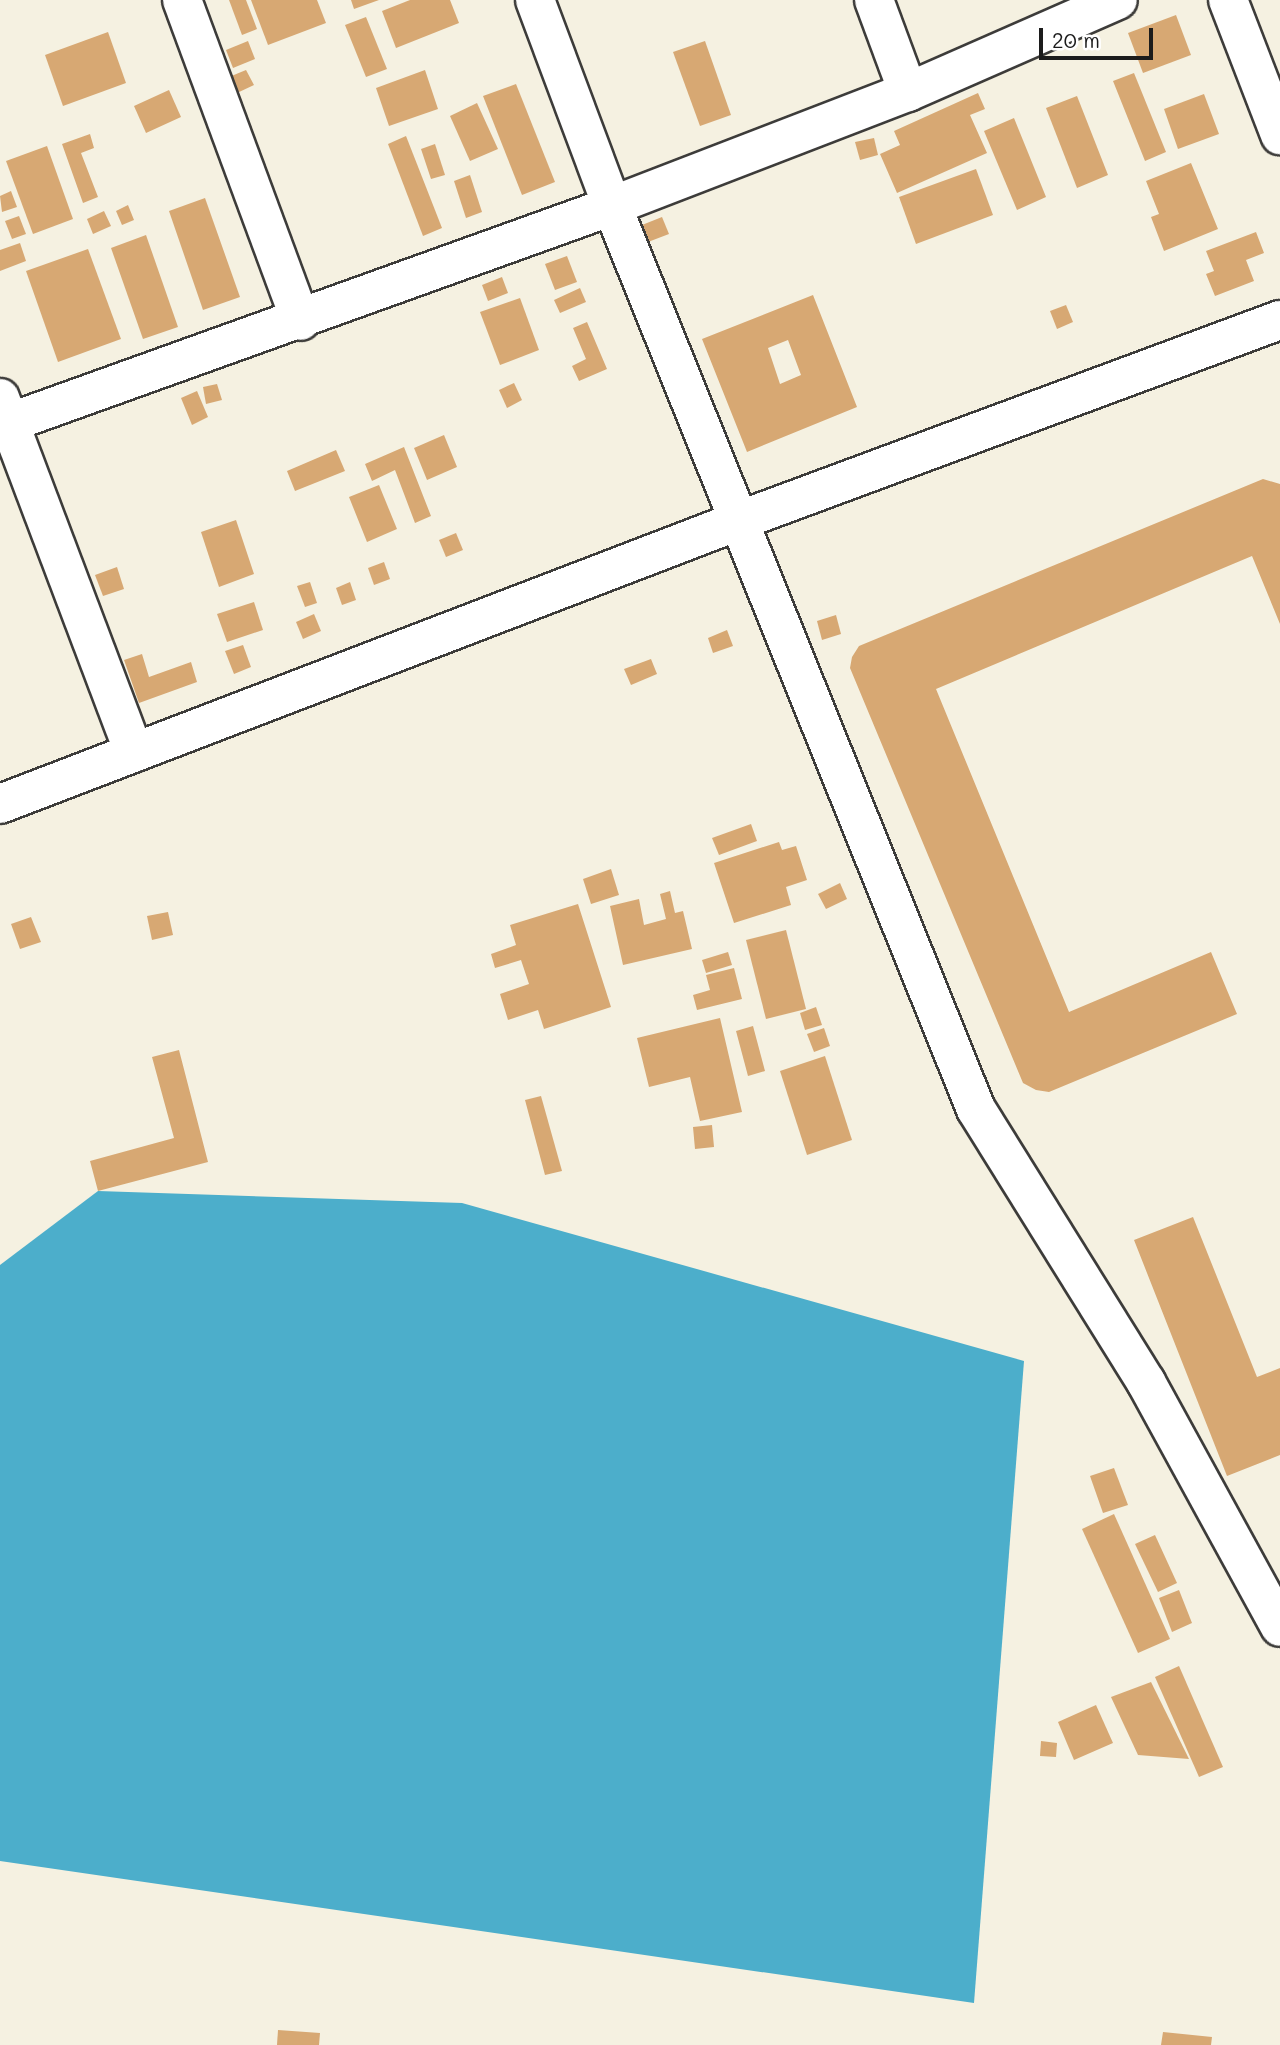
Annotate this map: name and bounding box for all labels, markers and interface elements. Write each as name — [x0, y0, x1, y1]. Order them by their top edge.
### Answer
scale bar — [1042, 14, 1156, 58]
text: 20 m — [1052, 26, 1100, 53]

